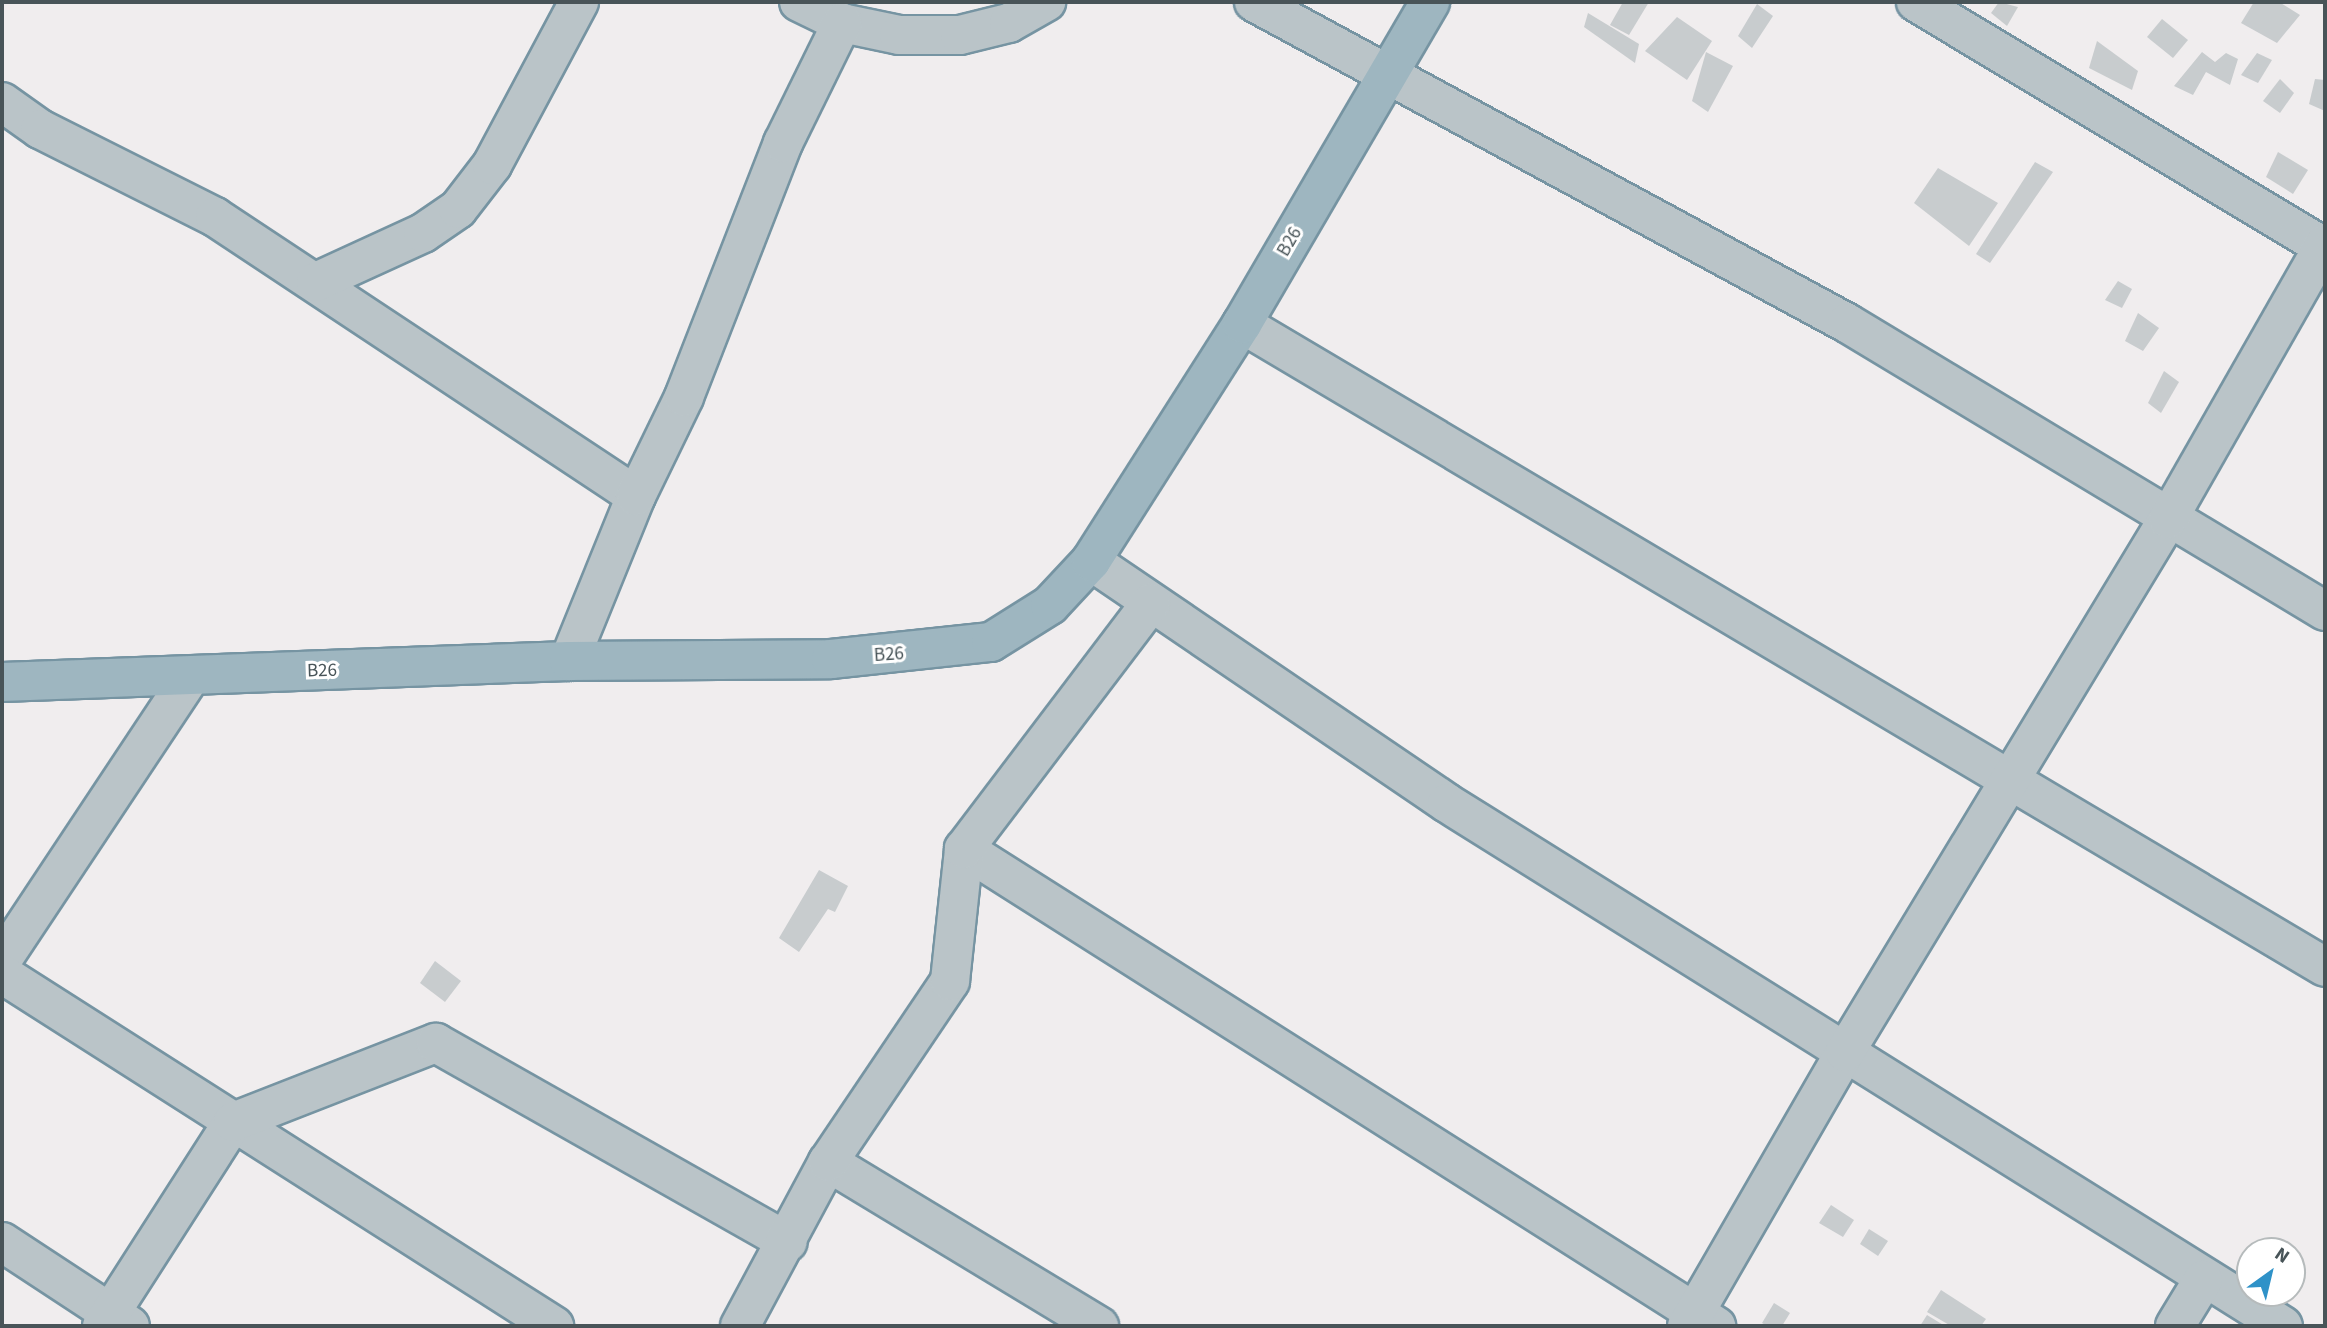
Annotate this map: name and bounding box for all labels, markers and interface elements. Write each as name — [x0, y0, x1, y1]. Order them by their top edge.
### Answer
street label: B26 — [1273, 223, 1307, 261]
street label: B26 — [873, 643, 905, 667]
street label: B26 — [307, 659, 337, 683]
north arrow — [2236, 1237, 2306, 1307]
text: N — [2269, 1241, 2295, 1271]

